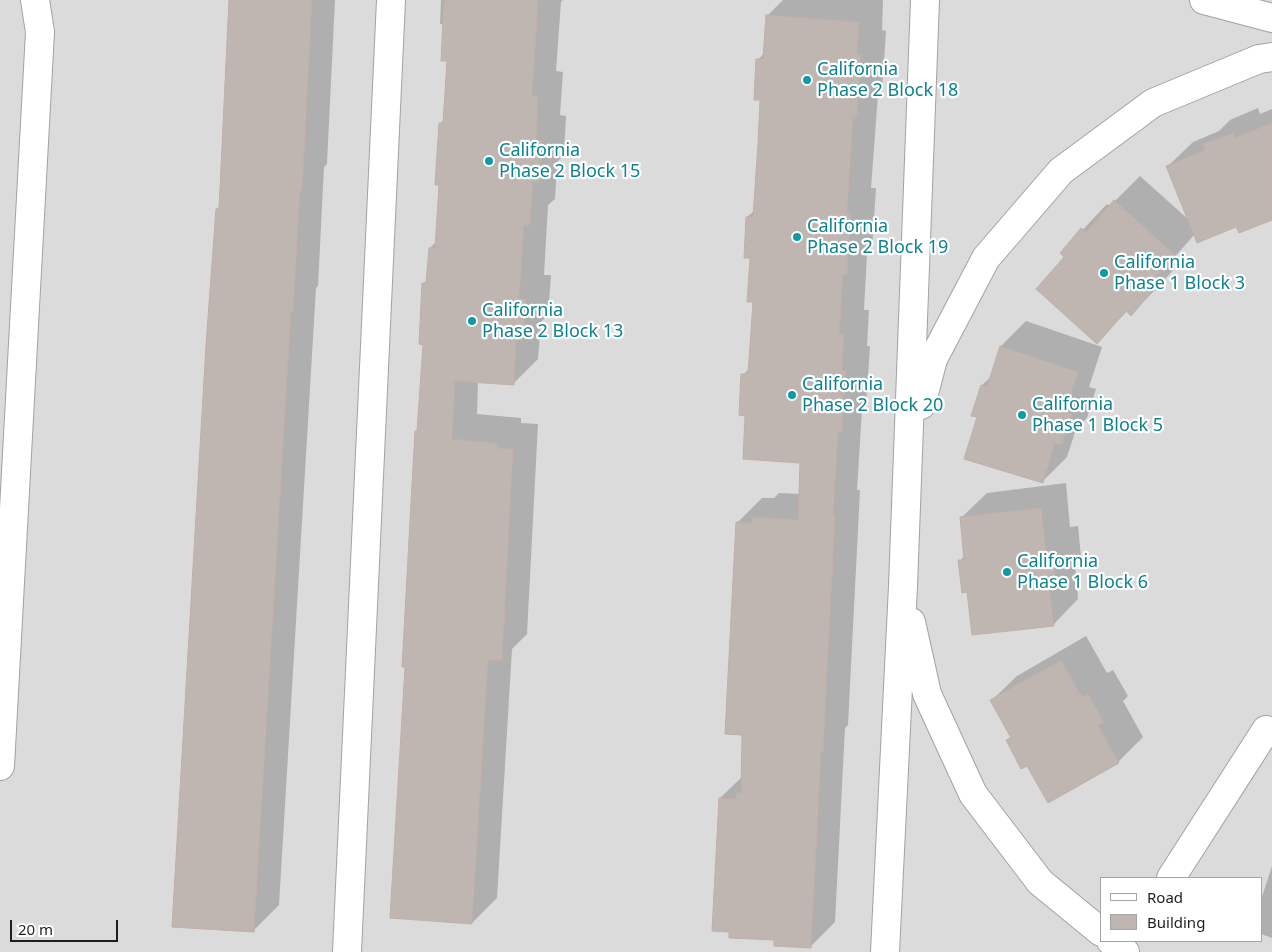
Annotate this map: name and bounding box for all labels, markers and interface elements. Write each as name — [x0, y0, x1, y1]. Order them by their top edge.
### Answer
place label: California Phase 2 Block 18 — [817, 59, 958, 102]
marker: California Phase 2 Block 18 — [801, 74, 813, 86]
place label: California Phase 2 Block 15 — [499, 140, 640, 182]
marker: California Phase 2 Block 15 — [483, 155, 495, 167]
place label: California Phase 2 Block 19 — [807, 216, 948, 258]
marker: California Phase 2 Block 19 — [791, 231, 803, 243]
place label: California Phase 1 Block 3 — [1114, 252, 1245, 294]
marker: California Phase 1 Block 3 — [1098, 267, 1110, 279]
place label: California Phase 2 Block 13 — [482, 300, 623, 342]
marker: California Phase 2 Block 13 — [466, 315, 478, 327]
place label: California Phase 2 Block 20 — [802, 374, 943, 416]
marker: California Phase 2 Block 20 — [786, 389, 798, 401]
place label: California Phase 1 Block 5 — [1032, 394, 1163, 436]
marker: California Phase 1 Block 5 — [1016, 409, 1028, 421]
place label: California Phase 1 Block 6 — [1017, 551, 1148, 594]
marker: California Phase 1 Block 6 — [1001, 566, 1013, 578]
legend — [1100, 877, 1262, 942]
text: Road — [1147, 887, 1183, 907]
scale bar — [12, 910, 120, 942]
text: Building — [1147, 912, 1205, 932]
text: 20 m — [18, 919, 53, 939]

